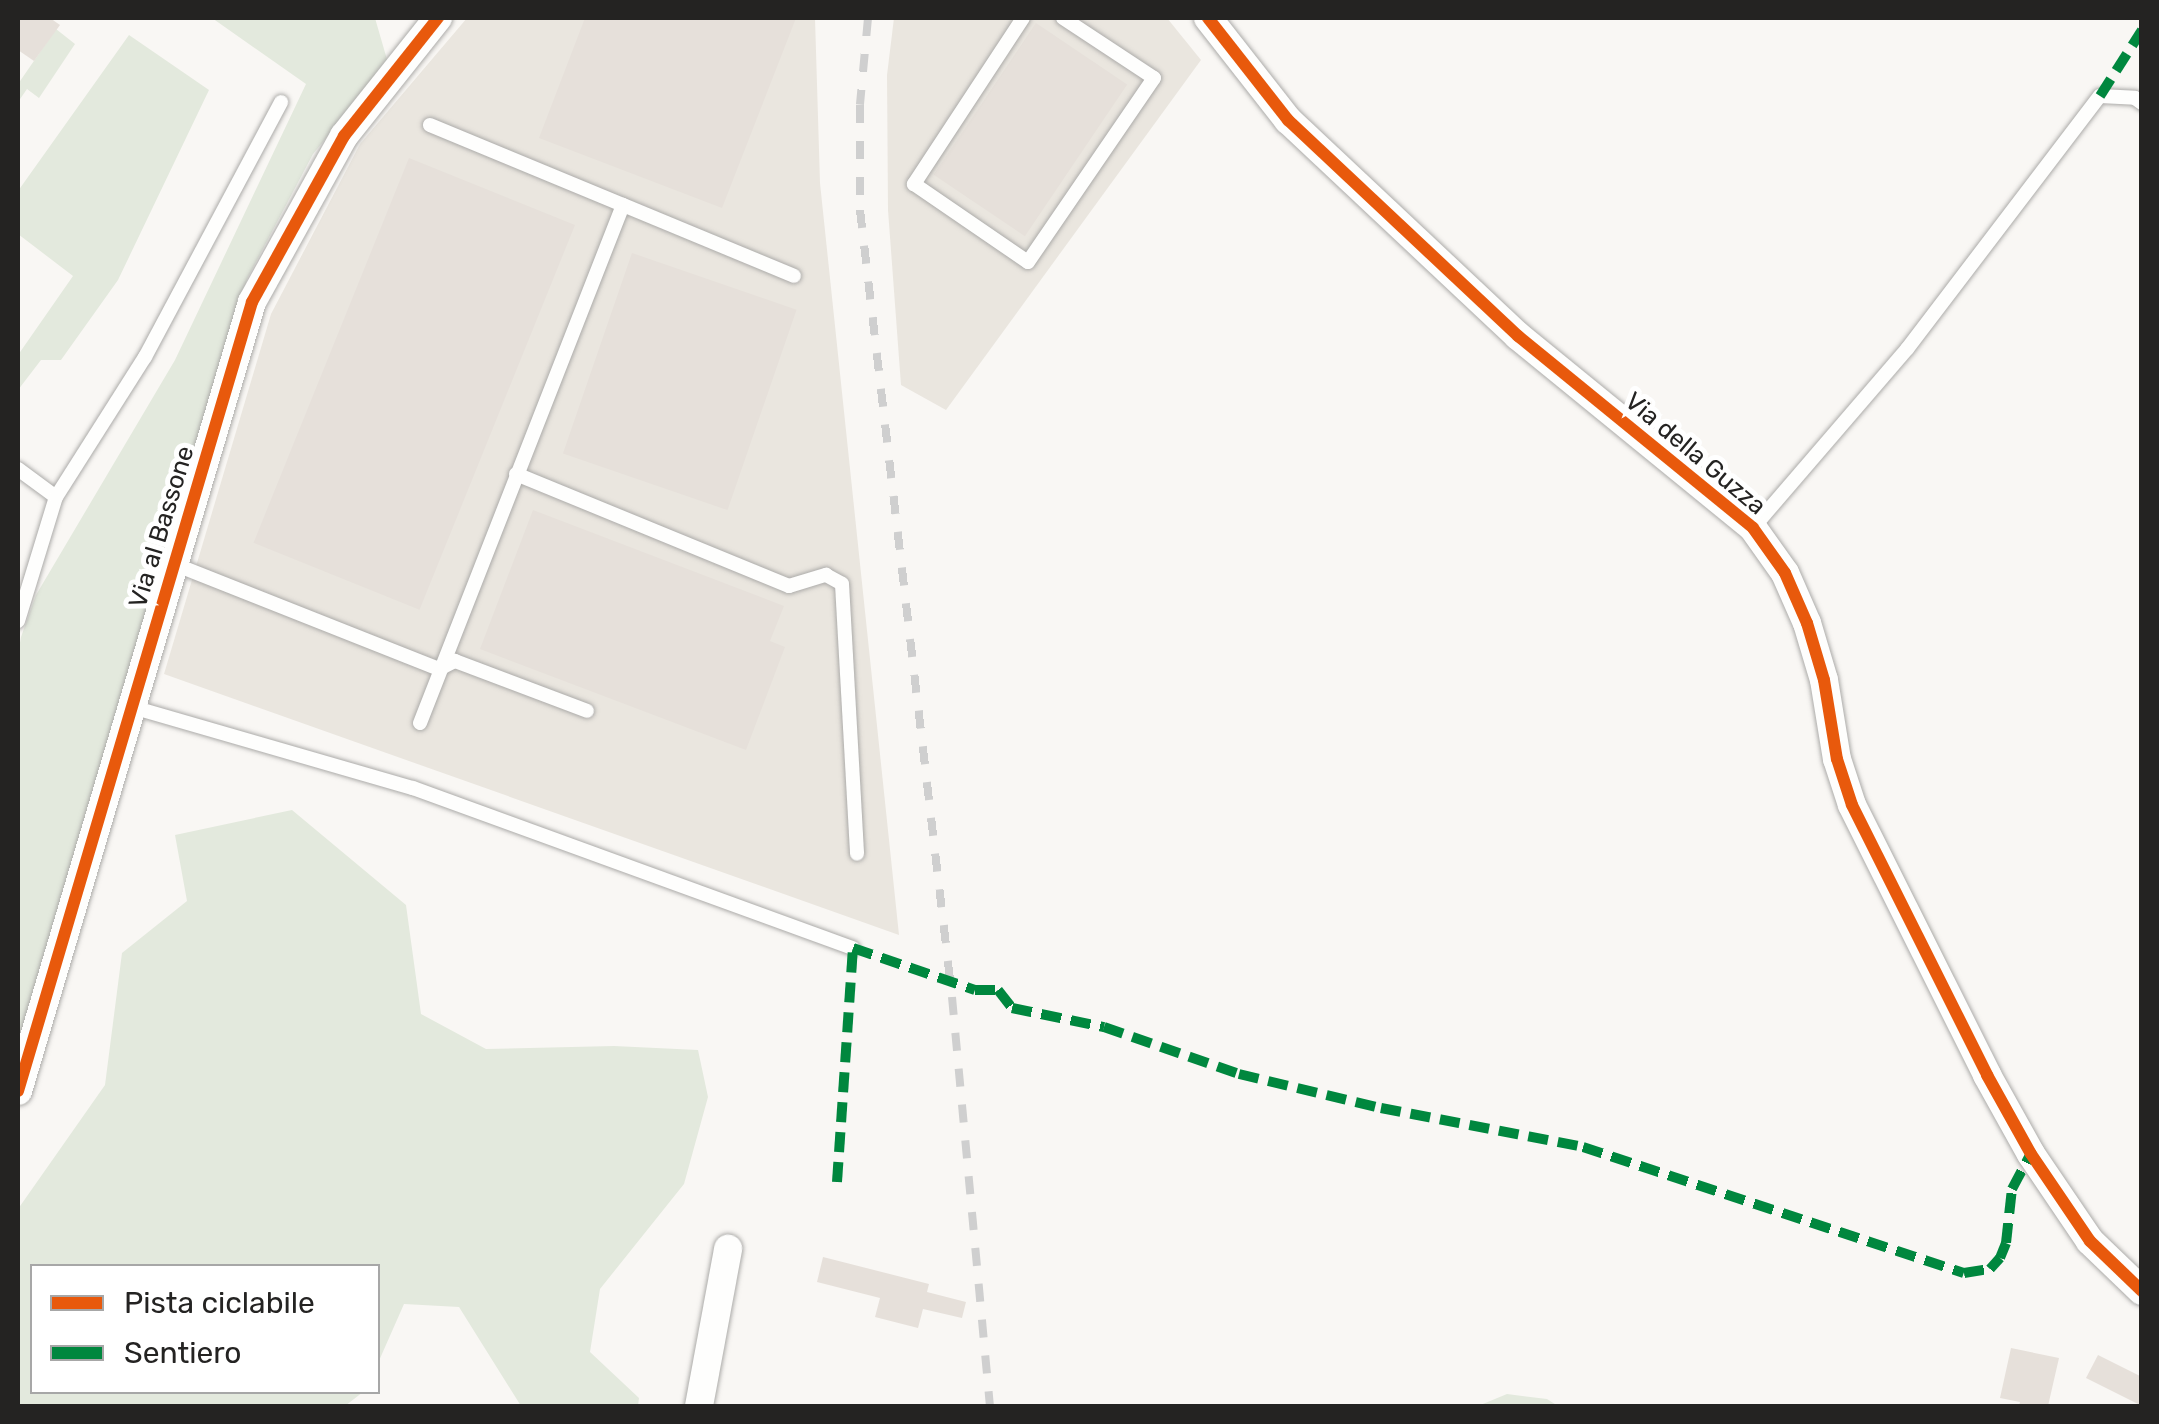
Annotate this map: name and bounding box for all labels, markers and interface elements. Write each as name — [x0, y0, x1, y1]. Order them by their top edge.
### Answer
street label: Via della Guzza — [1619, 386, 1771, 522]
street label: Via al Bassone — [123, 442, 201, 612]
legend — [30, 1264, 380, 1394]
text: Pista ciclabile — [124, 1285, 315, 1321]
text: Sentiero — [124, 1335, 242, 1371]

